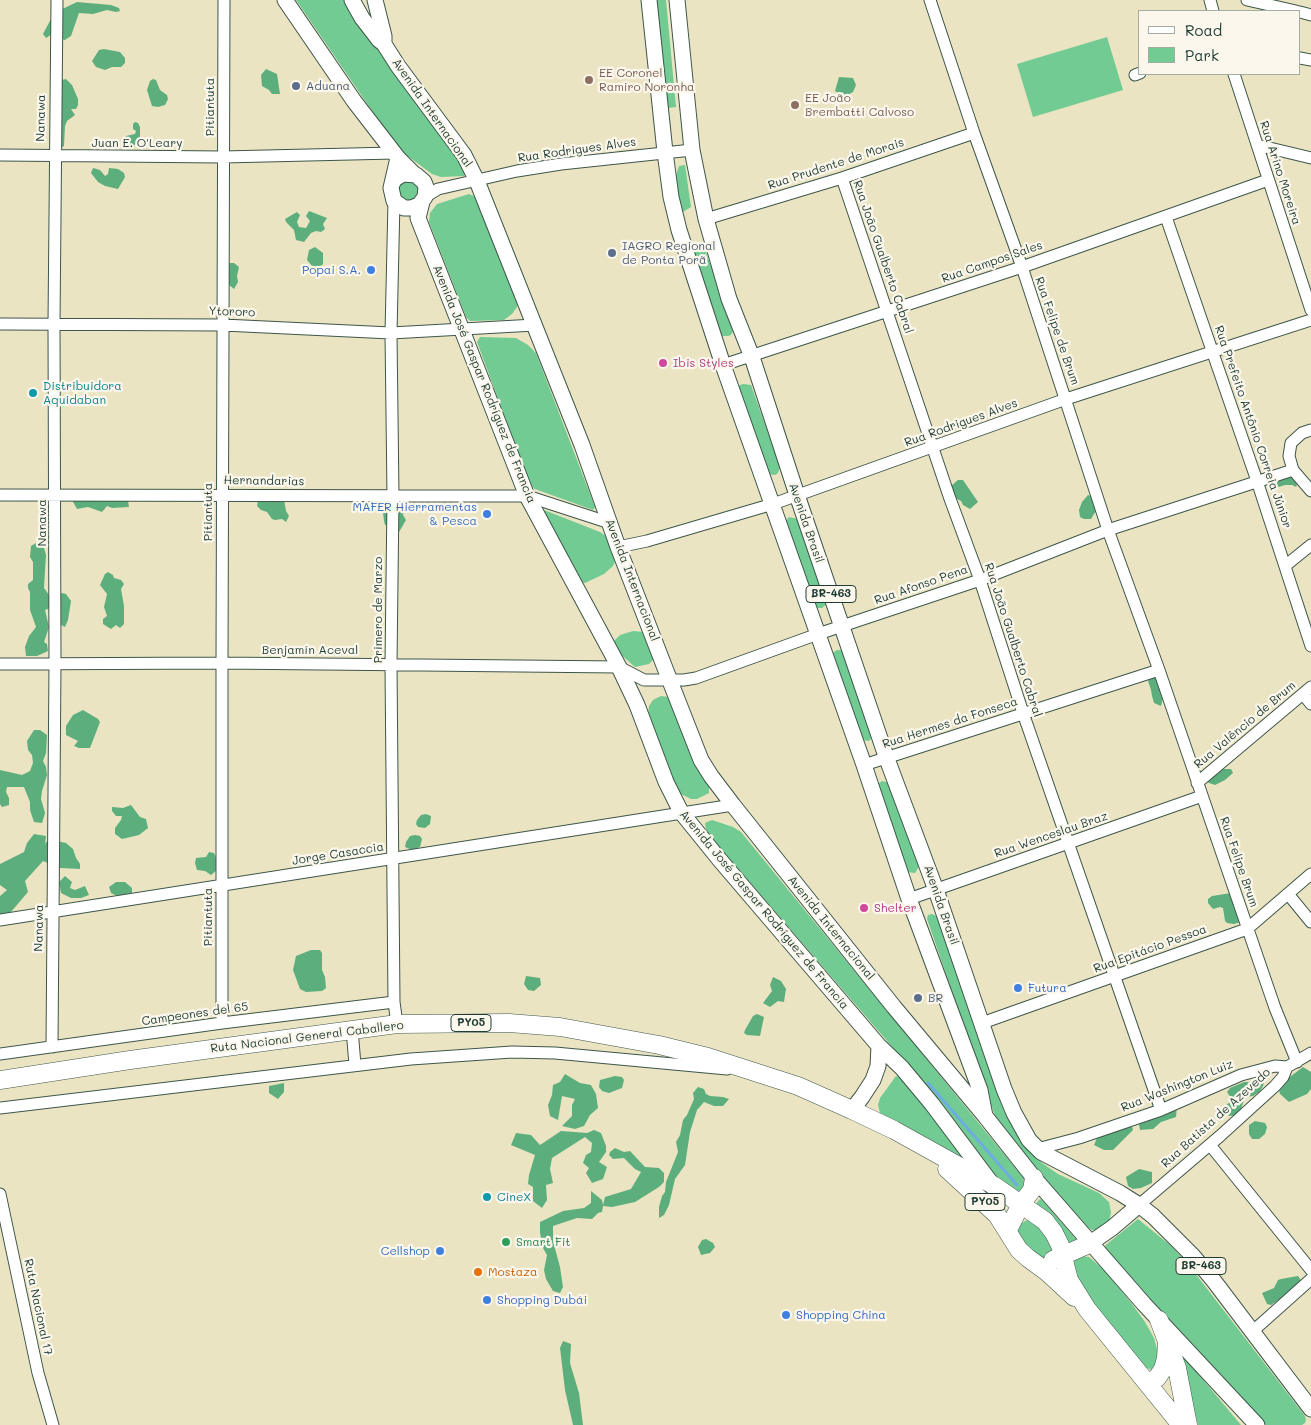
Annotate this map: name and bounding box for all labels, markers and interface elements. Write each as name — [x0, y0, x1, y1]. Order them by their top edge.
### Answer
legend — [1138, 10, 1301, 75]
text: Road — [1185, 20, 1222, 40]
text: Park — [1185, 45, 1219, 65]
street label: Avenida Internacional — [389, 56, 475, 170]
place label: EE Coronel Ramiro Noronha — [599, 66, 694, 94]
marker: EE Coronel Ramiro Noronha — [583, 74, 595, 86]
street label: Pitiantuta — [203, 78, 217, 136]
place label: Aduana — [306, 79, 350, 93]
marker: Aduana — [290, 80, 302, 92]
place label: EE João Brembatti Calvoso — [805, 91, 914, 119]
street label: Nanawa — [33, 94, 49, 142]
marker: EE João Brembatti Calvoso — [789, 99, 801, 111]
street label: Rua Arino Moreira — [1256, 119, 1304, 227]
street label: Rua Rodrigues Alves — [517, 135, 637, 165]
street label: Rua Prudente de Morais — [766, 135, 906, 193]
street label: Juan E. O'Leary — [91, 136, 183, 150]
street label: Rua João Gualberto Cabral — [850, 178, 916, 336]
street label: Rua Campos Sales — [940, 238, 1044, 286]
place label: IAGRO Regional de Ponta Porã — [622, 239, 715, 267]
marker: IAGRO Regional de Ponta Porã — [606, 247, 618, 259]
place label: Popai S.A. — [302, 263, 361, 277]
street label: Avenida José Gaspar Rodríguez de Francia — [429, 263, 539, 505]
marker: Popai S.A. — [365, 264, 377, 276]
street label: Rua Felipe de Brum — [1032, 275, 1082, 387]
street label: Ytororo — [208, 304, 256, 320]
street label: Rua Prefeito Antônio Correia Júnior — [1211, 324, 1295, 530]
place label: Ibis Styles — [673, 356, 734, 370]
marker: Ibis Styles — [657, 357, 669, 369]
place label: Distribuidora Aquidaban — [43, 379, 122, 407]
marker: Distribuidora Aquidaban — [27, 387, 39, 399]
street label: Rua Rodrigues Alves — [903, 396, 1019, 450]
street label: Hernandarias — [223, 473, 305, 489]
street label: Avenida Brasil — [786, 481, 826, 565]
street label: Pitiantuta — [201, 483, 215, 541]
street label: Nanawa — [35, 499, 49, 547]
place label: MAFER Hierramentas & Pesca — [353, 500, 477, 528]
marker: MAFER Hierramentas & Pesca — [481, 508, 493, 520]
street label: Avenida Internacional — [602, 517, 662, 643]
street label: Primero de Marzo — [371, 557, 385, 663]
street label: Rua João Gualberto Cabral — [981, 561, 1045, 719]
street label: Rua Afonso Pena — [872, 562, 970, 608]
road number: BR-463 — [806, 586, 856, 602]
street label: Benjamín Aceval — [262, 643, 358, 657]
street label: Rua Valêncio de Brum — [1191, 678, 1299, 772]
street label: Rua Hermes da Fonseca — [881, 694, 1019, 752]
street label: Avenida José Gaspar Rodríguez de Francia — [676, 808, 852, 1012]
street label: Rua Wenceslau Braz — [992, 809, 1110, 861]
street label: Rua Felipe Brum — [1217, 815, 1261, 909]
street label: Jorge Casaccia — [291, 840, 385, 868]
street label: Avenida Brasil — [921, 863, 961, 947]
street label: Avenida Internacional — [785, 873, 877, 983]
street label: Pitiantuta — [201, 888, 215, 946]
place label: Shelter — [874, 901, 917, 915]
marker: Shelter — [858, 902, 870, 914]
street label: Nanawa — [31, 904, 47, 952]
street label: Rua Epitácio Pessoa — [1092, 922, 1208, 976]
place label: Futura — [1028, 981, 1067, 995]
marker: Futura — [1012, 982, 1024, 994]
place label: BR — [928, 991, 943, 1005]
marker: BR — [912, 992, 924, 1004]
street label: Campeones del 65 — [141, 999, 249, 1029]
road number: PY05 — [451, 1014, 491, 1032]
street label: Ruta Nacional General Caballero — [210, 1018, 404, 1056]
street label: Rua Washington Luiz — [1119, 1057, 1235, 1115]
street label: Rua Batista de Azevedo — [1159, 1065, 1273, 1171]
place label: CineX — [497, 1190, 531, 1204]
marker: CineX — [481, 1191, 493, 1203]
road number: PY05 — [965, 1194, 1005, 1210]
place label: Smart Fit — [516, 1235, 571, 1249]
marker: Smart Fit — [500, 1236, 512, 1248]
place label: Cellshop — [381, 1244, 430, 1258]
marker: Cellshop — [434, 1245, 446, 1257]
street label: Ruta Nacional 17 — [21, 1258, 55, 1356]
road number: BR-463 — [1176, 1258, 1226, 1274]
place label: Mostaza — [488, 1265, 537, 1279]
marker: Mostaza — [472, 1266, 484, 1278]
place label: Shopping Dubái — [497, 1293, 587, 1307]
marker: Shopping Dubái — [481, 1294, 493, 1306]
place label: Shopping China — [796, 1308, 886, 1322]
marker: Shopping China — [780, 1309, 792, 1321]

